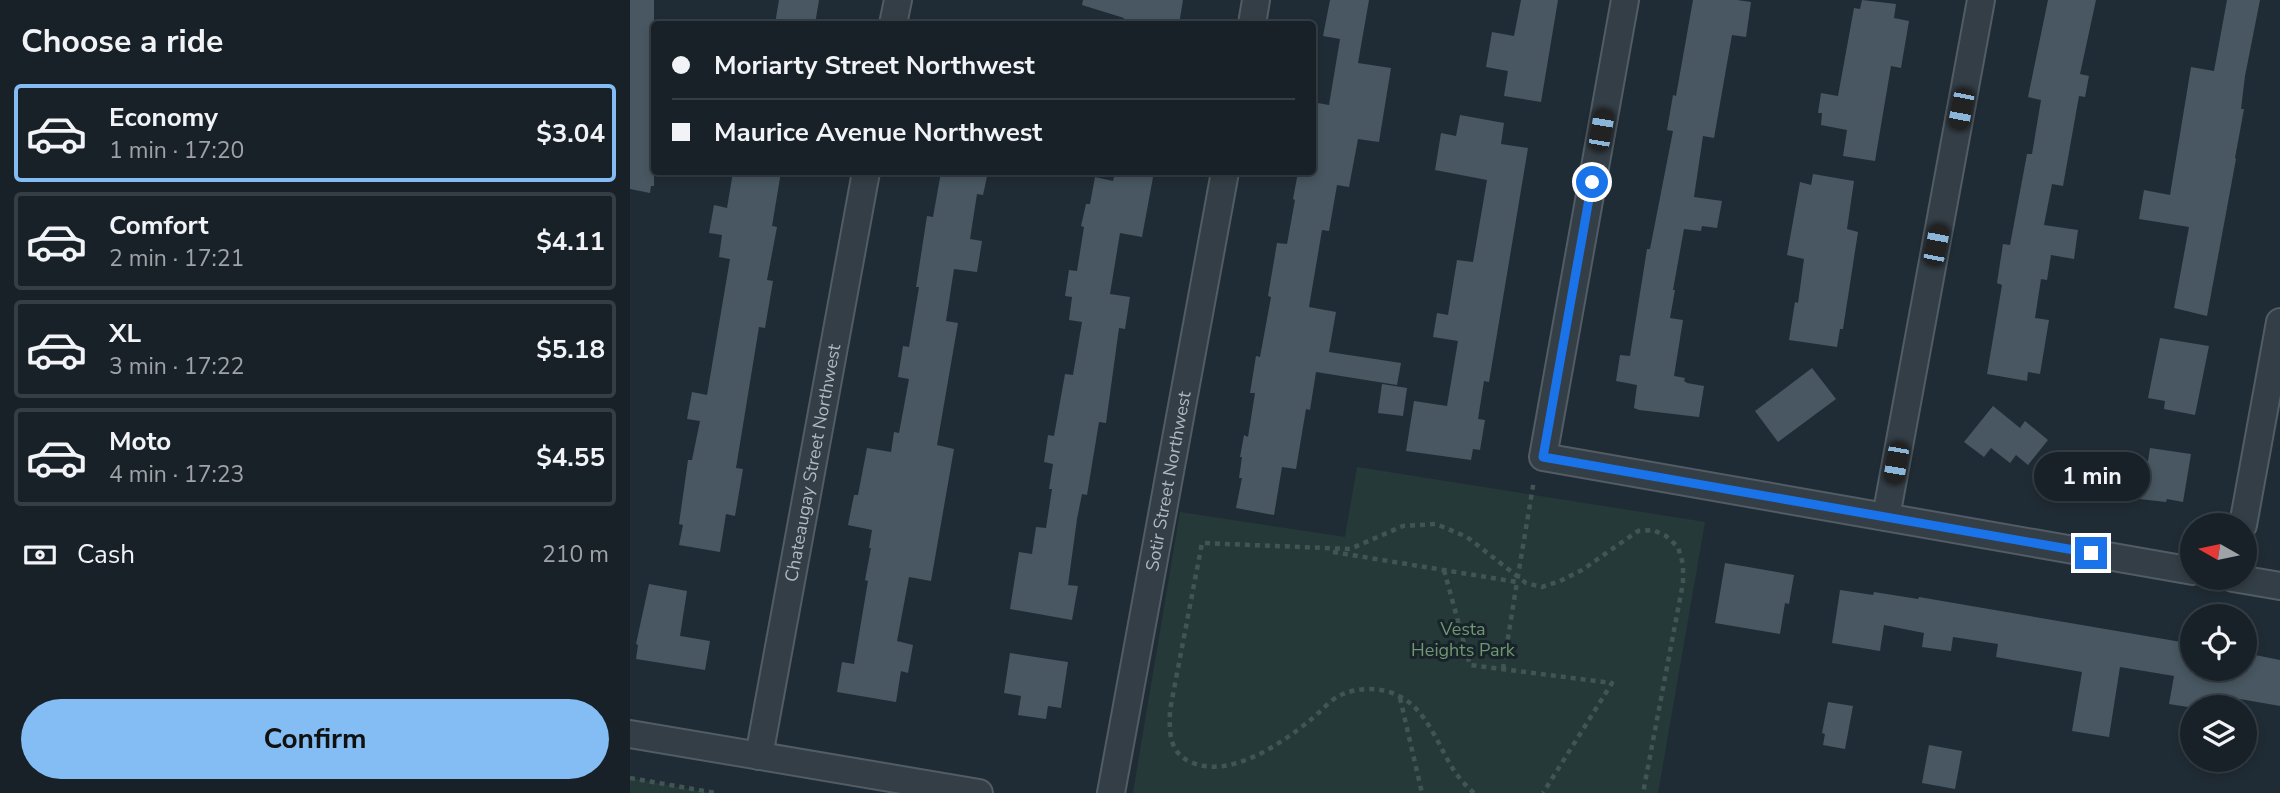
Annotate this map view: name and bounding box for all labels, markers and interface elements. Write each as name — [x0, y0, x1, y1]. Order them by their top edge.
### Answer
text: Choose a ride — [21, 20, 223, 63]
text: Moriarty Street Northwest — [714, 48, 1035, 83]
car — [1947, 86, 1976, 132]
text: Economy — [109, 100, 218, 135]
icon: car — [25, 102, 88, 165]
car — [1588, 107, 1615, 153]
text: Maurice Avenue Northwest — [714, 115, 1042, 150]
text: $3.04 — [536, 116, 605, 151]
text: 1 min · 17:20 — [109, 135, 244, 166]
route start — [1576, 166, 1608, 198]
text: Comfort — [109, 208, 209, 243]
icon: car — [25, 210, 88, 273]
car — [1922, 222, 1951, 268]
text: $4.11 — [536, 224, 605, 259]
text: 2 min · 17:21 — [109, 243, 244, 274]
text: XL — [109, 316, 141, 351]
icon: car — [25, 318, 88, 381]
text: $5.18 — [536, 332, 605, 367]
street label: Chateaugay Street Northwest — [779, 341, 846, 584]
text: 3 min · 17:22 — [109, 351, 244, 382]
street label: Sotir Street Northwest — [1140, 389, 1197, 573]
text: Moto — [109, 424, 171, 459]
icon: car — [25, 426, 88, 489]
text: $4.55 — [536, 440, 605, 475]
car — [1883, 440, 1910, 486]
callout: 1 min — [2033, 452, 2149, 500]
text: 4 min · 17:23 — [109, 459, 244, 490]
text: 1 min — [2062, 461, 2122, 492]
north arrow — [2180, 513, 2258, 590]
map controls — [2180, 513, 2257, 772]
icon: cash — [21, 536, 59, 574]
text: Cash — [77, 537, 135, 572]
route end — [2075, 537, 2107, 569]
text: 210 m — [542, 539, 609, 570]
button: locate — [2180, 604, 2257, 681]
park label: Vesta Heights Park — [1411, 617, 1516, 662]
button: layers — [2180, 695, 2257, 772]
button: Confirm — [21, 699, 609, 779]

